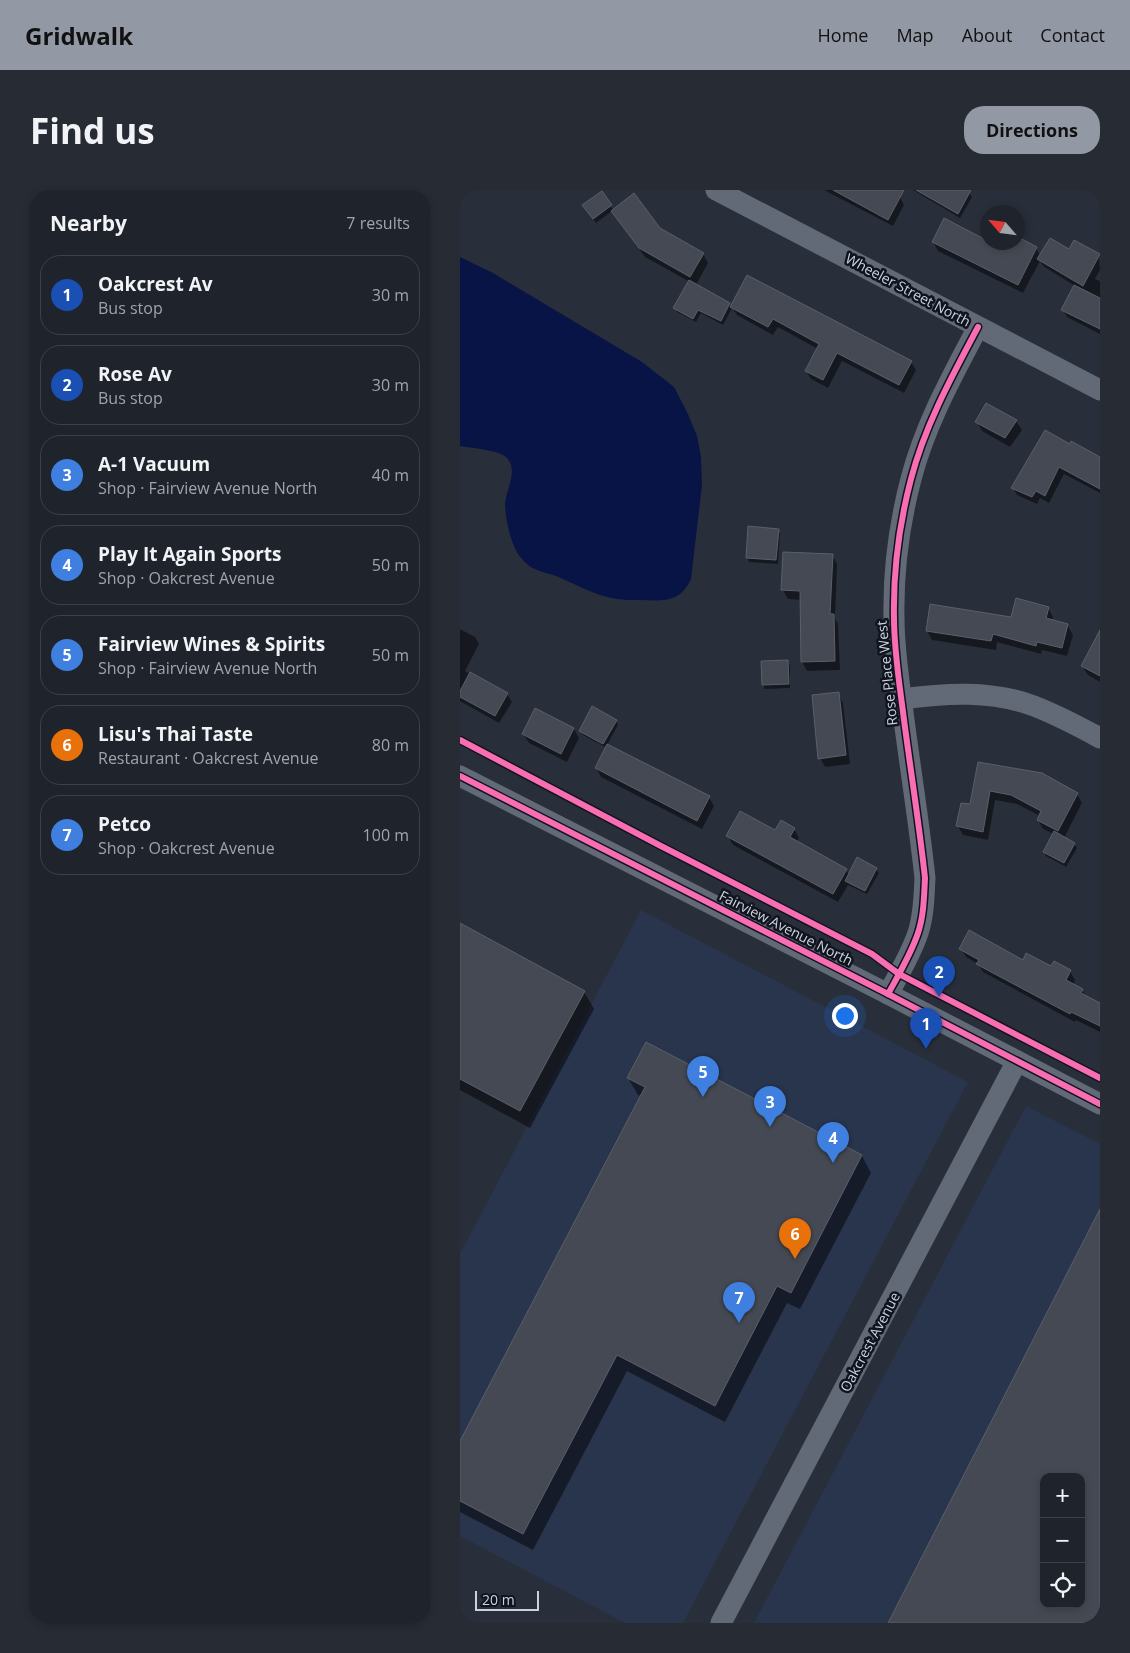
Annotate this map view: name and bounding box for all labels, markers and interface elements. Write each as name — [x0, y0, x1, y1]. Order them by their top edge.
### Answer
text: Gridwalk — [25, 19, 133, 52]
text: Home — [818, 23, 868, 47]
text: Map — [896, 23, 934, 47]
text: About — [962, 23, 1012, 47]
text: Contact — [1040, 23, 1105, 47]
button: Directions — [964, 106, 1100, 154]
text: Find us — [30, 107, 155, 154]
north arrow — [980, 205, 1025, 250]
text: Nearby — [50, 209, 127, 237]
text: 7 results — [346, 212, 410, 234]
street label: Wheeler Street North — [842, 249, 974, 331]
text: Oakcrest Av — [98, 271, 213, 297]
text: 1 — [62, 284, 72, 306]
text: 30 m — [372, 284, 409, 306]
text: Bus stop — [98, 297, 163, 319]
text: Rose Av — [98, 361, 172, 387]
text: 2 — [62, 374, 72, 396]
text: 30 m — [372, 374, 409, 396]
text: Bus stop — [98, 387, 163, 409]
text: A-1 Vacuum — [98, 451, 210, 477]
text: 3 — [62, 464, 72, 486]
text: 40 m — [372, 464, 409, 486]
text: Shop · Fairview Avenue North — [98, 477, 317, 499]
text: Play It Again Sports — [98, 541, 282, 567]
text: 4 — [62, 554, 72, 576]
text: 50 m — [372, 554, 409, 576]
text: Shop · Oakcrest Avenue — [98, 567, 275, 589]
street label: Rose Place West — [872, 620, 901, 727]
text: Fairview Wines & Spirits — [98, 631, 325, 657]
text: 5 — [62, 644, 72, 666]
text: 50 m — [372, 644, 409, 666]
text: Shop · Fairview Avenue North — [98, 657, 317, 679]
text: Lisu's Thai Taste — [98, 721, 253, 747]
text: 6 — [62, 734, 72, 756]
text: 80 m — [372, 734, 409, 756]
text: Restaurant · Oakcrest Avenue — [98, 747, 318, 769]
text: Petco — [98, 811, 151, 837]
text: 7 — [62, 824, 72, 846]
text: 100 m — [363, 824, 409, 846]
text: Shop · Oakcrest Avenue — [98, 837, 275, 859]
street label: Fairview Avenue North — [716, 886, 856, 970]
pin: 2 — [923, 956, 955, 997]
your location — [832, 1003, 858, 1029]
pin: 1 — [910, 1008, 942, 1049]
pin: 5 — [687, 1056, 719, 1097]
pin: 3 — [754, 1086, 786, 1127]
pin: 4 — [817, 1122, 849, 1163]
pin: 6 — [779, 1218, 811, 1259]
pin: 7 — [723, 1282, 755, 1323]
street label: Oakcrest Avenue — [835, 1288, 904, 1395]
map controls — [1040, 1473, 1085, 1608]
button: + — [1040, 1473, 1085, 1518]
button: − — [1040, 1518, 1085, 1563]
button: locate — [1040, 1563, 1085, 1608]
scale bar — [475, 1588, 539, 1611]
text: 20 m — [482, 1590, 515, 1609]

